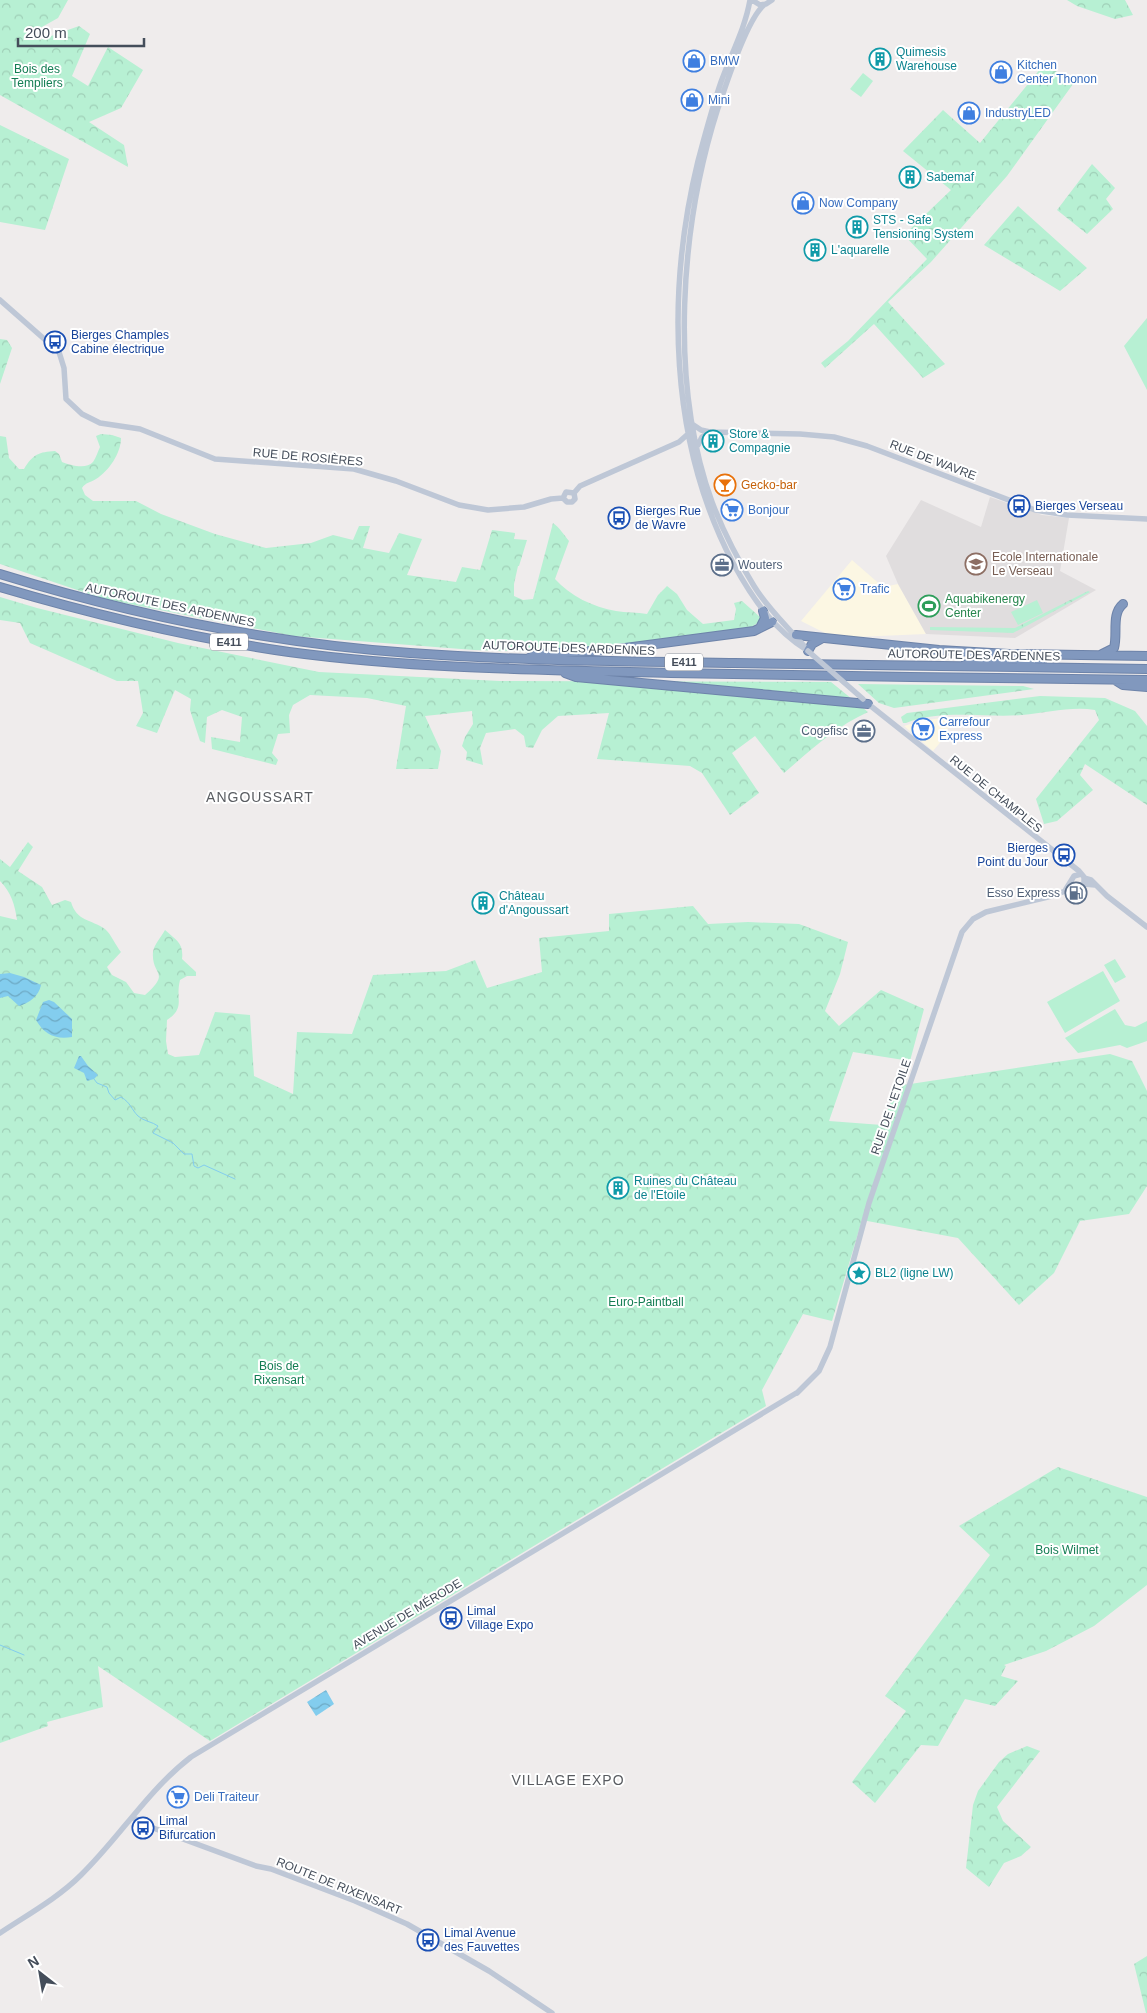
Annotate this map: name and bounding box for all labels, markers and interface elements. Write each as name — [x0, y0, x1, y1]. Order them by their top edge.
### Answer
scale bar — [18, 15, 144, 47]
text: 200 m — [25, 24, 67, 41]
place label: Quimesis Warehouse — [896, 45, 957, 73]
building icon: Quimesis Warehouse — [868, 47, 892, 71]
shop icon: BMW — [682, 49, 706, 73]
place label: BMW — [710, 54, 740, 68]
place label: Kitchen Center Thonon — [1017, 58, 1097, 86]
shop icon: Kitchen Center Thonon — [989, 60, 1013, 84]
park label: Bois des Templiers — [11, 62, 63, 90]
shop icon: Mini — [680, 88, 704, 112]
place label: Mini — [708, 93, 730, 107]
shop icon: IndustryLED — [957, 101, 981, 125]
place label: IndustryLED — [985, 106, 1051, 120]
building icon: Sabemaf — [898, 165, 922, 189]
place label: Sabemaf — [926, 170, 975, 184]
shop icon: Now Company — [791, 191, 815, 215]
place label: Now Company — [819, 196, 898, 210]
place label: STS - Safe Tensioning System — [873, 213, 974, 241]
building icon: STS - Safe Tensioning System — [845, 215, 869, 239]
building icon: L'aquarelle — [803, 238, 827, 262]
place label: L'aquarelle — [831, 243, 890, 257]
place label: Bierges Champles Cabine électrique — [71, 328, 169, 356]
bus stop icon: Bierges Champles Cabine électrique — [43, 330, 67, 354]
place label: Store & Compagnie — [729, 427, 791, 455]
building icon: Store & Compagnie — [701, 429, 725, 453]
street label: RUE DE WAVRE — [888, 437, 978, 483]
street label: RUE DE ROSIÈRES — [252, 444, 364, 469]
bar icon: Gecko-bar — [713, 473, 737, 497]
place label: Gecko-bar — [741, 478, 797, 492]
bus stop icon: Bierges Verseau — [1007, 494, 1031, 518]
supermarket icon: Bonjour — [720, 498, 744, 522]
place label: Bierges Verseau — [1035, 499, 1123, 513]
place label: Bonjour — [748, 503, 789, 517]
place label: Bierges Rue de Wavre — [635, 504, 701, 532]
bus stop icon: Bierges Rue de Wavre — [607, 506, 631, 530]
place label: Ecole Internationale Le Verseau — [992, 550, 1098, 578]
school or university icon: Ecole Internationale Le Verseau — [964, 552, 988, 576]
office icon: Wouters — [710, 553, 734, 577]
place label: Wouters — [738, 558, 782, 572]
supermarket icon: Trafic — [832, 577, 856, 601]
street label: AUTOROUTE DES ARDENNES — [84, 580, 256, 630]
place label: Trafic — [860, 582, 890, 596]
place label: Aquabikenergy Center — [945, 592, 1025, 620]
sports icon: Aquabikenergy Center — [917, 594, 941, 618]
road number: E411 — [210, 634, 248, 650]
street label: AUTOROUTE DES ARDENNES — [483, 638, 655, 658]
street label: AUTOROUTE DES ARDENNES — [888, 646, 1060, 664]
road number: E411 — [665, 654, 703, 670]
place label: Carrefour Express — [939, 715, 990, 743]
supermarket icon: Carrefour Express — [911, 717, 935, 741]
office icon: Cogefisc — [852, 719, 876, 743]
place label: Cogefisc — [801, 724, 848, 738]
street label: RUE DE CHAMPLES — [947, 752, 1045, 836]
district label: ANGOUSSART — [206, 789, 314, 805]
place label: Bierges Point du Jour — [977, 841, 1048, 869]
bus stop icon: Bierges Point du Jour — [1052, 843, 1076, 867]
fuel station icon: Esso Express — [1064, 881, 1088, 905]
place label: Esso Express — [987, 886, 1060, 900]
place label: Château d'Angoussart — [499, 889, 569, 917]
building icon: Château d'Angoussart — [471, 891, 495, 915]
street label: RUE DE L'ETOILE — [868, 1057, 914, 1157]
place label: Ruines du Château de l'Etoile — [634, 1174, 737, 1202]
building icon: Ruines du Château de l'Etoile — [606, 1176, 630, 1200]
place icon: BL2 (ligne LW) — [847, 1261, 871, 1285]
place label: BL2 (ligne LW) — [875, 1266, 953, 1280]
park label: Euro-Paintball — [608, 1295, 684, 1309]
park label: Bois de Rixensart — [254, 1359, 305, 1387]
park label: Bois Wilmet — [1035, 1543, 1099, 1557]
street label: AVENUE DE MÉRODE — [350, 1575, 464, 1652]
place label: Limal Village Expo — [467, 1604, 534, 1632]
bus stop icon: Limal Village Expo — [439, 1606, 463, 1630]
district label: VILLAGE EXPO — [511, 1772, 625, 1788]
supermarket icon: Deli Traiteur — [166, 1785, 190, 1809]
place label: Deli Traiteur — [194, 1790, 259, 1804]
place label: Limal Bifurcation — [159, 1814, 216, 1842]
bus stop icon: Limal Bifurcation — [131, 1816, 155, 1840]
street label: ROUTE DE RIXENSART — [274, 1854, 404, 1918]
place label: Limal Avenue des Fauvettes — [444, 1926, 519, 1954]
bus stop icon: Limal Avenue des Fauvettes — [416, 1928, 440, 1952]
north arrow — [15, 1948, 65, 1998]
text: N — [25, 1952, 42, 1971]

